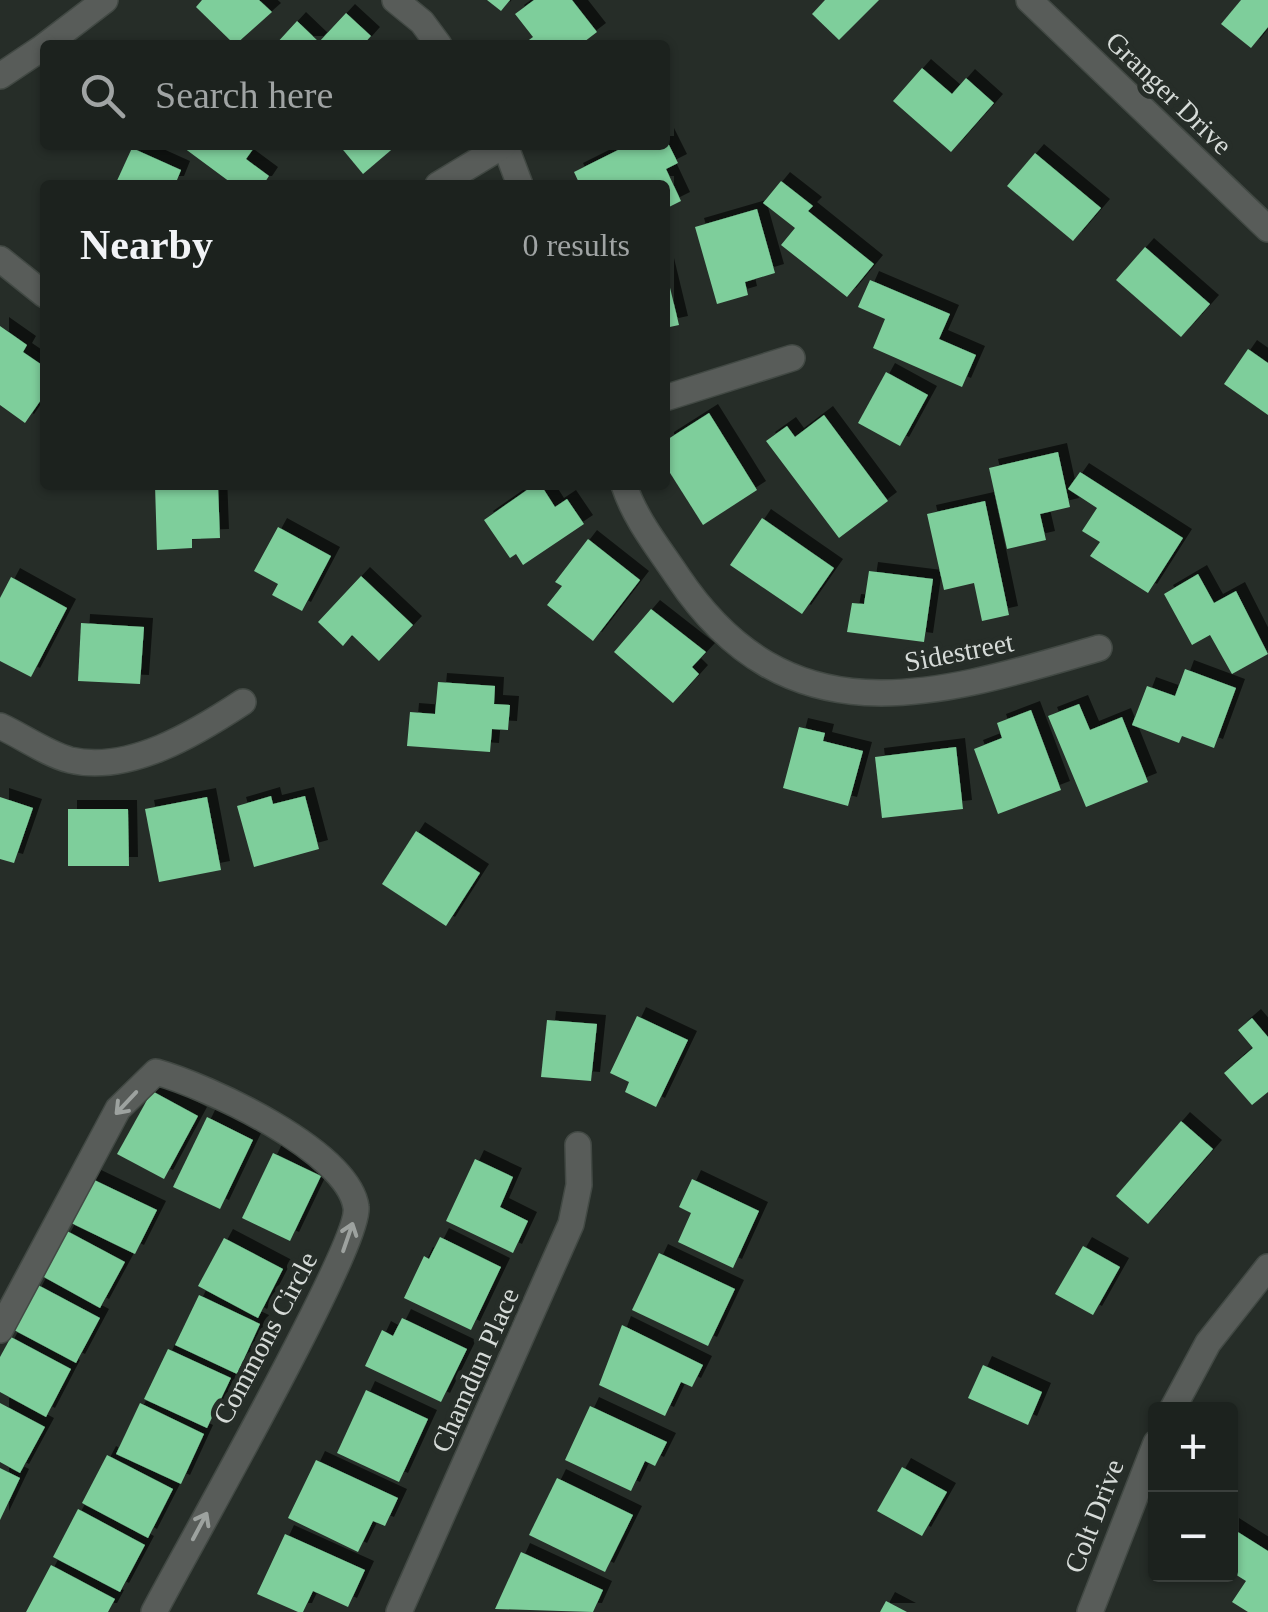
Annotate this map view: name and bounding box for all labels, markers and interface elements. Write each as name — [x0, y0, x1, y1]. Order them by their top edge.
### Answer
street label: Granger Drive — [1100, 25, 1238, 161]
search box — [40, 40, 670, 150]
icon: search — [75, 68, 130, 123]
text: Search here — [155, 74, 333, 116]
text: Nearby — [80, 222, 213, 268]
text: 0 results — [522, 227, 630, 263]
street label: Sidestreet — [902, 626, 1016, 678]
one-way arrow — [114, 1090, 138, 1114]
one-way arrow — [340, 1223, 358, 1254]
street label: Commons Circle — [207, 1247, 323, 1429]
street label: Chamdun Place — [425, 1283, 525, 1457]
map controls — [1148, 1402, 1238, 1582]
button: + — [1148, 1402, 1238, 1492]
street label: Colt Drive — [1058, 1455, 1130, 1577]
button: − — [1148, 1492, 1238, 1582]
one-way arrow — [190, 1511, 210, 1541]

